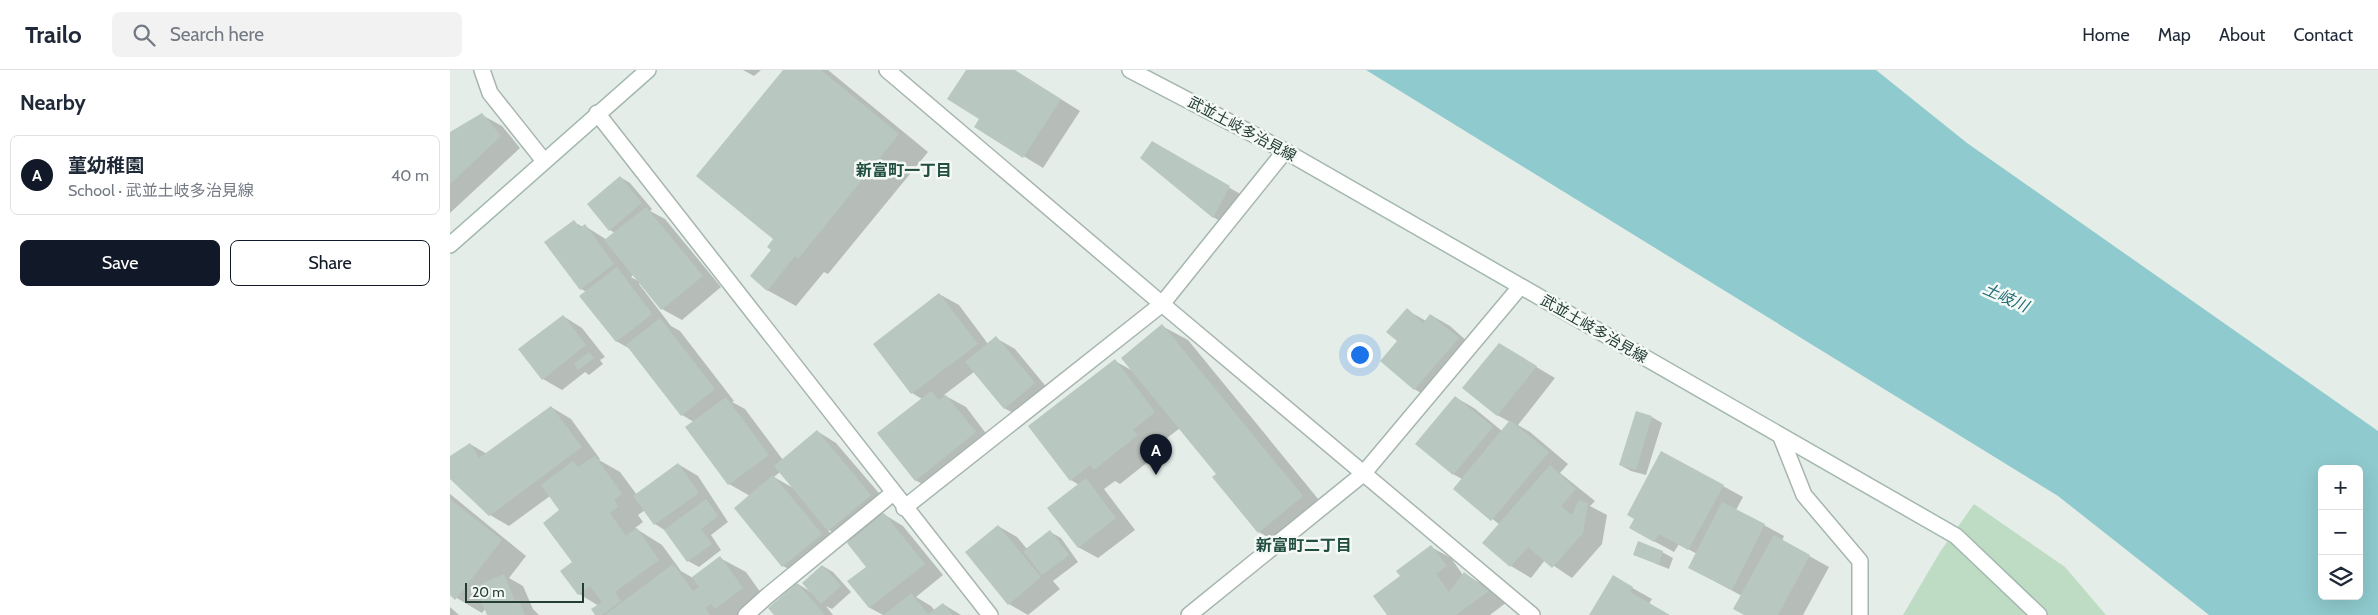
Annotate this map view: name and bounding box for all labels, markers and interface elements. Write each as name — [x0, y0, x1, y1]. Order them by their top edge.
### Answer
search box — [112, 12, 462, 57]
text: Trailo — [25, 20, 82, 49]
icon: search — [130, 21, 158, 49]
text: Search here — [170, 23, 264, 46]
text: Home — [2082, 24, 2130, 46]
text: Map — [2158, 24, 2191, 46]
text: About — [2219, 24, 2265, 46]
text: Contact — [2293, 24, 2353, 46]
text: Nearby — [20, 90, 86, 115]
street label: 武並土岐多治見線 — [1185, 93, 1299, 165]
text: 菫幼稚園 — [68, 154, 144, 177]
district label: 新富町一丁目 — [856, 161, 952, 180]
text: A — [32, 166, 42, 185]
text: 40 m — [391, 166, 429, 185]
text: School · 武並土岐多治見線 — [68, 181, 254, 200]
button: Save — [20, 240, 220, 286]
button: Share — [230, 240, 430, 286]
water label: 土岐川 — [1980, 279, 2033, 317]
street label: 武並土岐多治見線 — [1538, 291, 1650, 367]
your location — [1347, 342, 1373, 368]
pin: A — [1140, 434, 1172, 475]
map controls — [2318, 465, 2363, 600]
button: + — [2318, 465, 2363, 510]
button: − — [2318, 510, 2363, 555]
district label: 新富町二丁目 — [1256, 536, 1352, 555]
button: layers — [2318, 555, 2363, 600]
scale bar — [465, 580, 584, 603]
text: 20 m — [472, 583, 505, 601]

